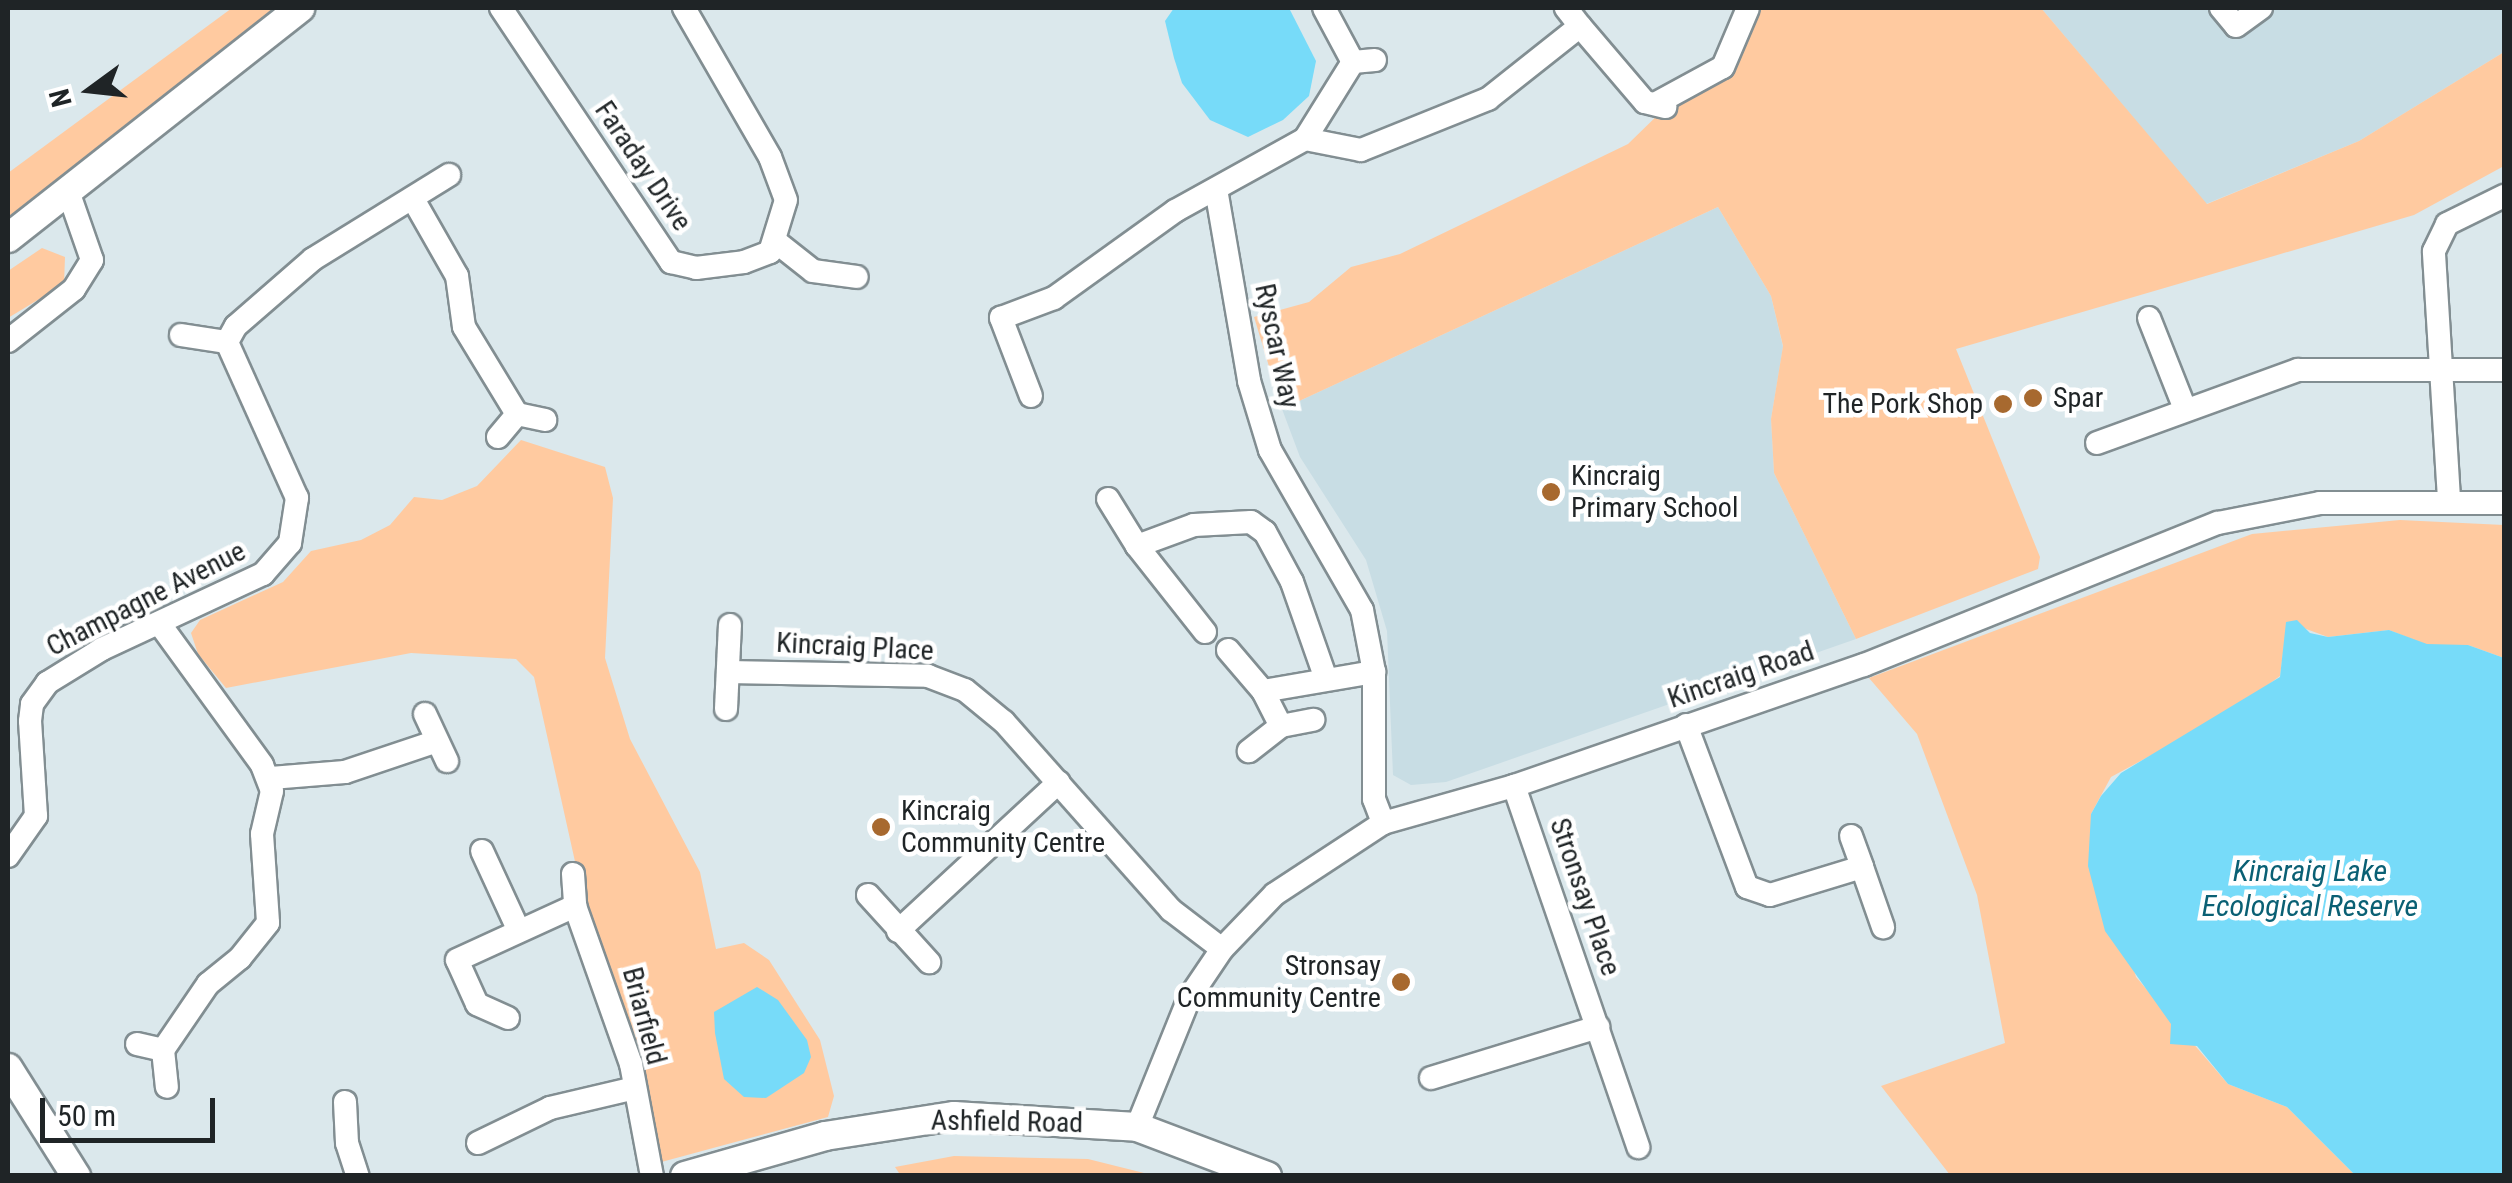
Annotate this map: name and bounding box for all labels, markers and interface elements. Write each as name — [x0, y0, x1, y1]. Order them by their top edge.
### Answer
north arrow — [40, 40, 140, 140]
text: N — [42, 85, 79, 110]
street label: Faraday Drive — [587, 95, 699, 237]
street label: Ryscar Way — [1247, 281, 1307, 411]
place label: Spar — [2053, 381, 2103, 415]
place label: The Pork Shop — [1822, 387, 1983, 421]
marker: Spar — [2022, 387, 2044, 409]
marker: The Pork Shop — [1992, 393, 2014, 415]
place label: Kincraig Primary School — [1571, 459, 1738, 525]
marker: Kincraig Primary School — [1540, 481, 1562, 503]
street label: Champagne Avenue — [41, 534, 251, 664]
street label: Kincraig Place — [775, 626, 935, 668]
street label: Kincraig Road — [1663, 634, 1819, 716]
place label: Kincraig Community Centre — [901, 794, 1105, 860]
street label: Stronsay Place — [1542, 814, 1628, 980]
marker: Kincraig Community Centre — [870, 816, 892, 838]
water label: Kincraig Lake Ecological Reserve — [2202, 853, 2418, 924]
place label: Stronsay Community Centre — [1177, 949, 1381, 1015]
street label: Briarfield — [615, 964, 673, 1068]
marker: Stronsay Community Centre — [1390, 971, 1412, 993]
scale bar — [45, 1078, 220, 1140]
text: 50 m — [57, 1098, 116, 1133]
street label: Ashfield Road — [931, 1104, 1083, 1140]

